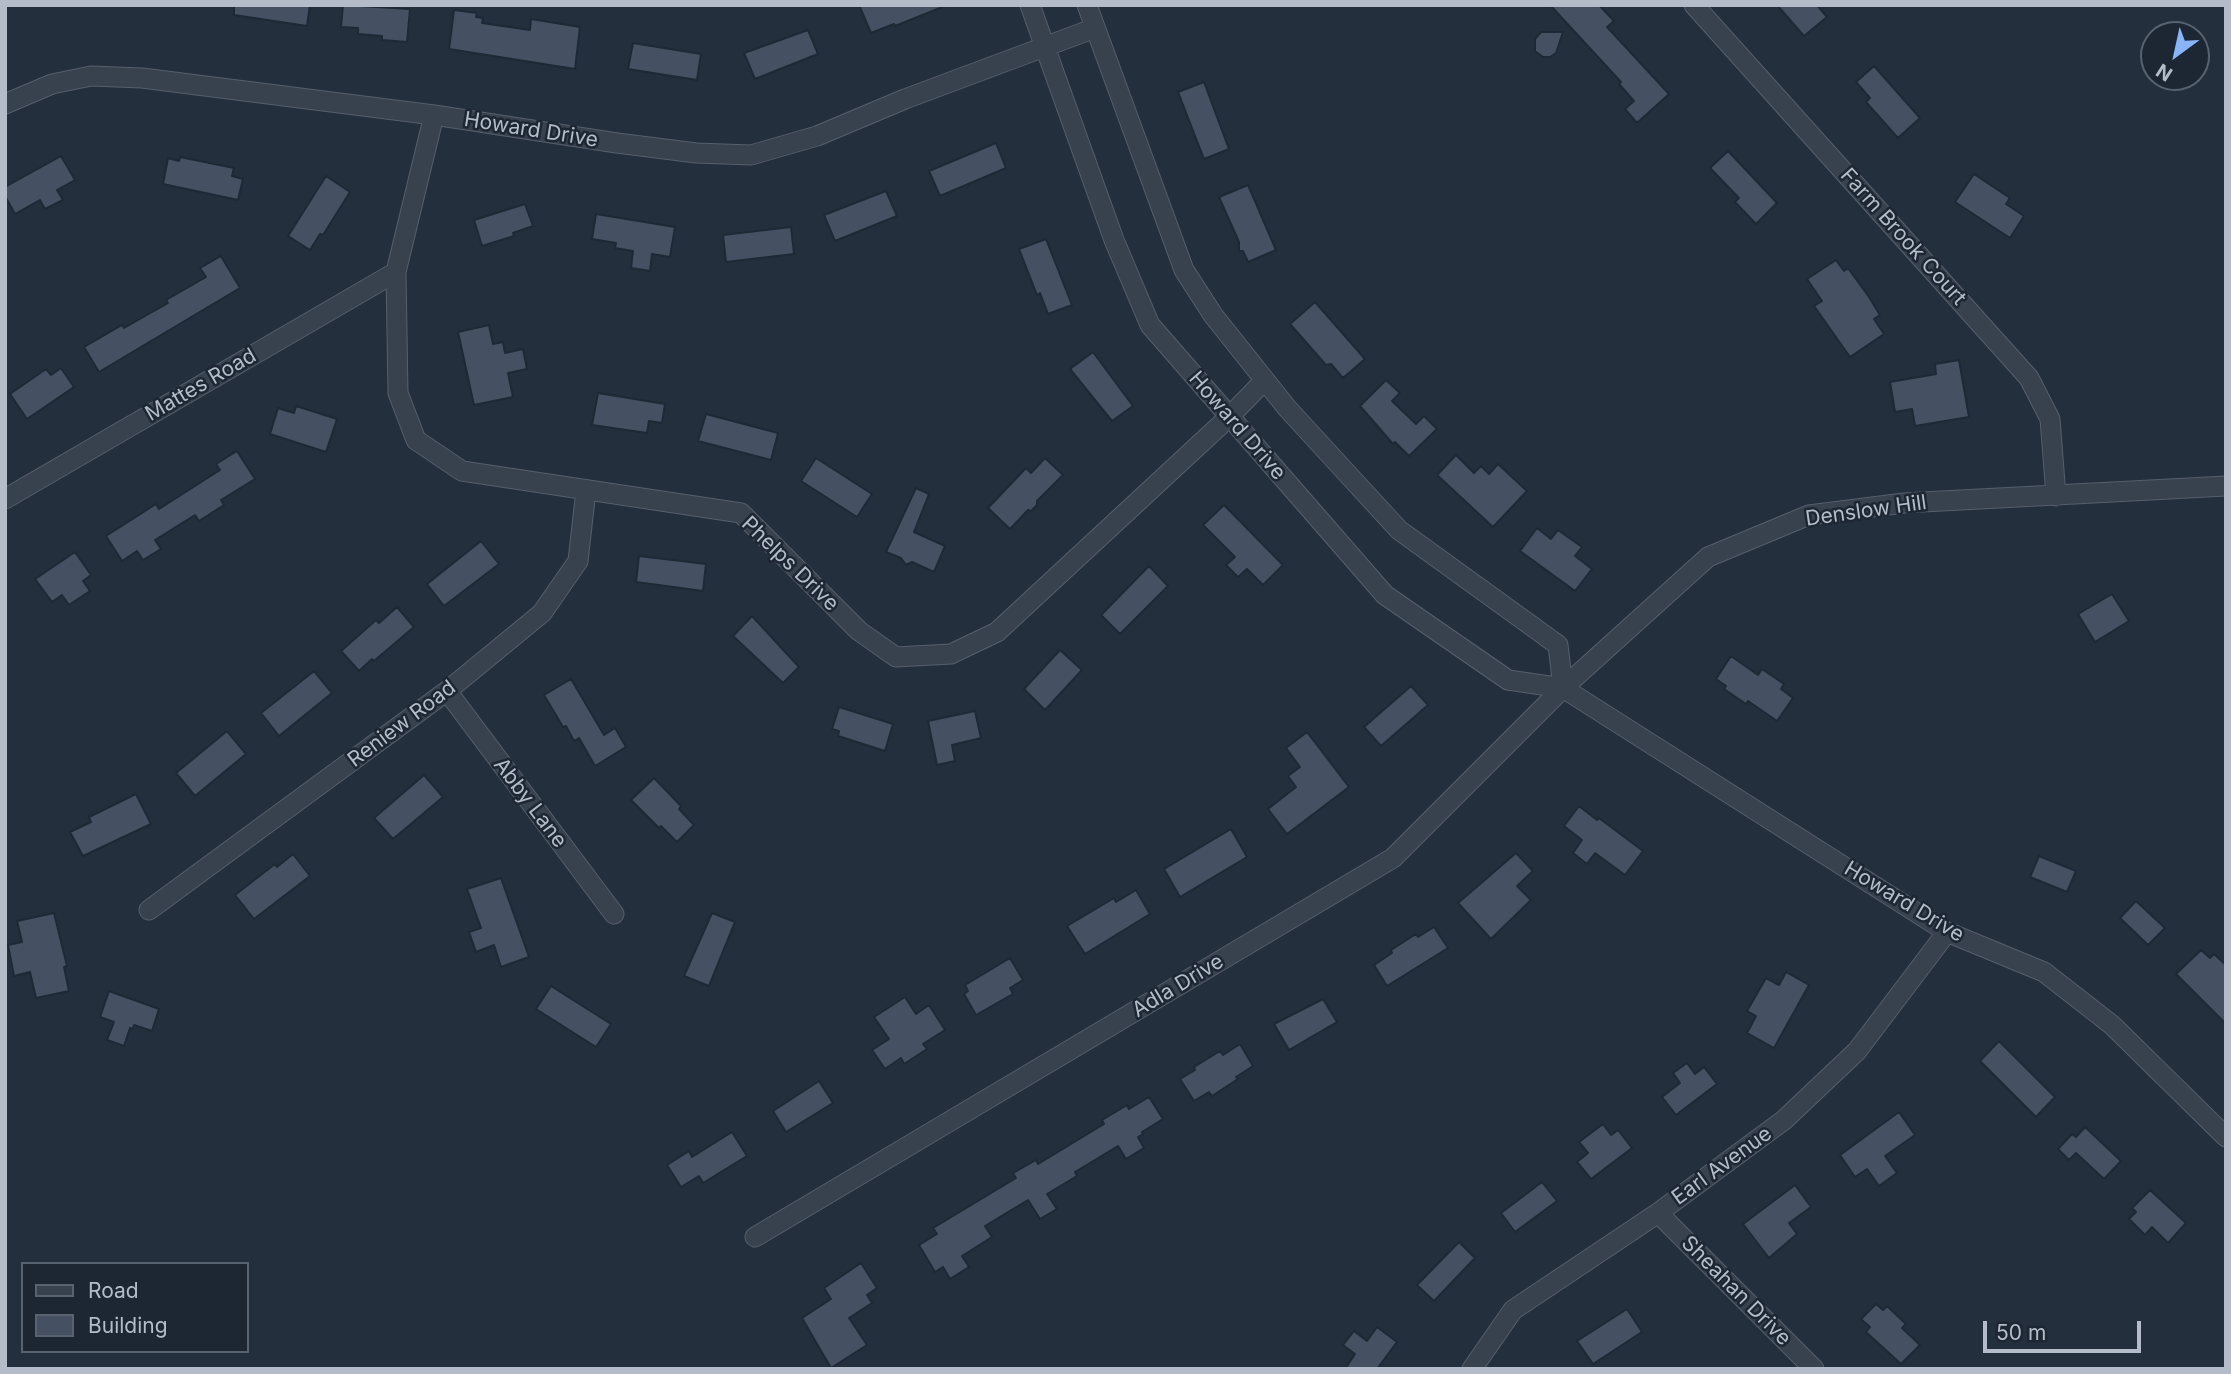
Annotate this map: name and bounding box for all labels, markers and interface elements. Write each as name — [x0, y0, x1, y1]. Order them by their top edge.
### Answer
north arrow — [2140, 21, 2210, 91]
text: N — [2152, 59, 2177, 86]
street label: Howard Drive — [462, 107, 600, 153]
street label: Farm Brook Court — [1835, 163, 1971, 311]
street label: Mattes Road — [141, 343, 261, 427]
street label: Howard Drive — [1183, 367, 1291, 485]
street label: Denslow Hill — [1804, 490, 1928, 532]
street label: Phelps Drive — [736, 511, 844, 617]
street label: Reniew Road — [343, 675, 461, 773]
street label: Abby Lane — [488, 753, 572, 853]
street label: Howard Drive — [1840, 856, 1968, 948]
street label: Adla Drive — [1128, 949, 1228, 1023]
street label: Earl Avenue — [1667, 1121, 1777, 1211]
street label: Sheahan Drive — [1676, 1231, 1796, 1351]
legend — [21, 1262, 248, 1353]
text: Road — [88, 1278, 139, 1303]
scale bar — [1986, 1308, 2144, 1352]
text: Building — [88, 1313, 168, 1338]
text: 50 m — [1996, 1320, 2046, 1345]

